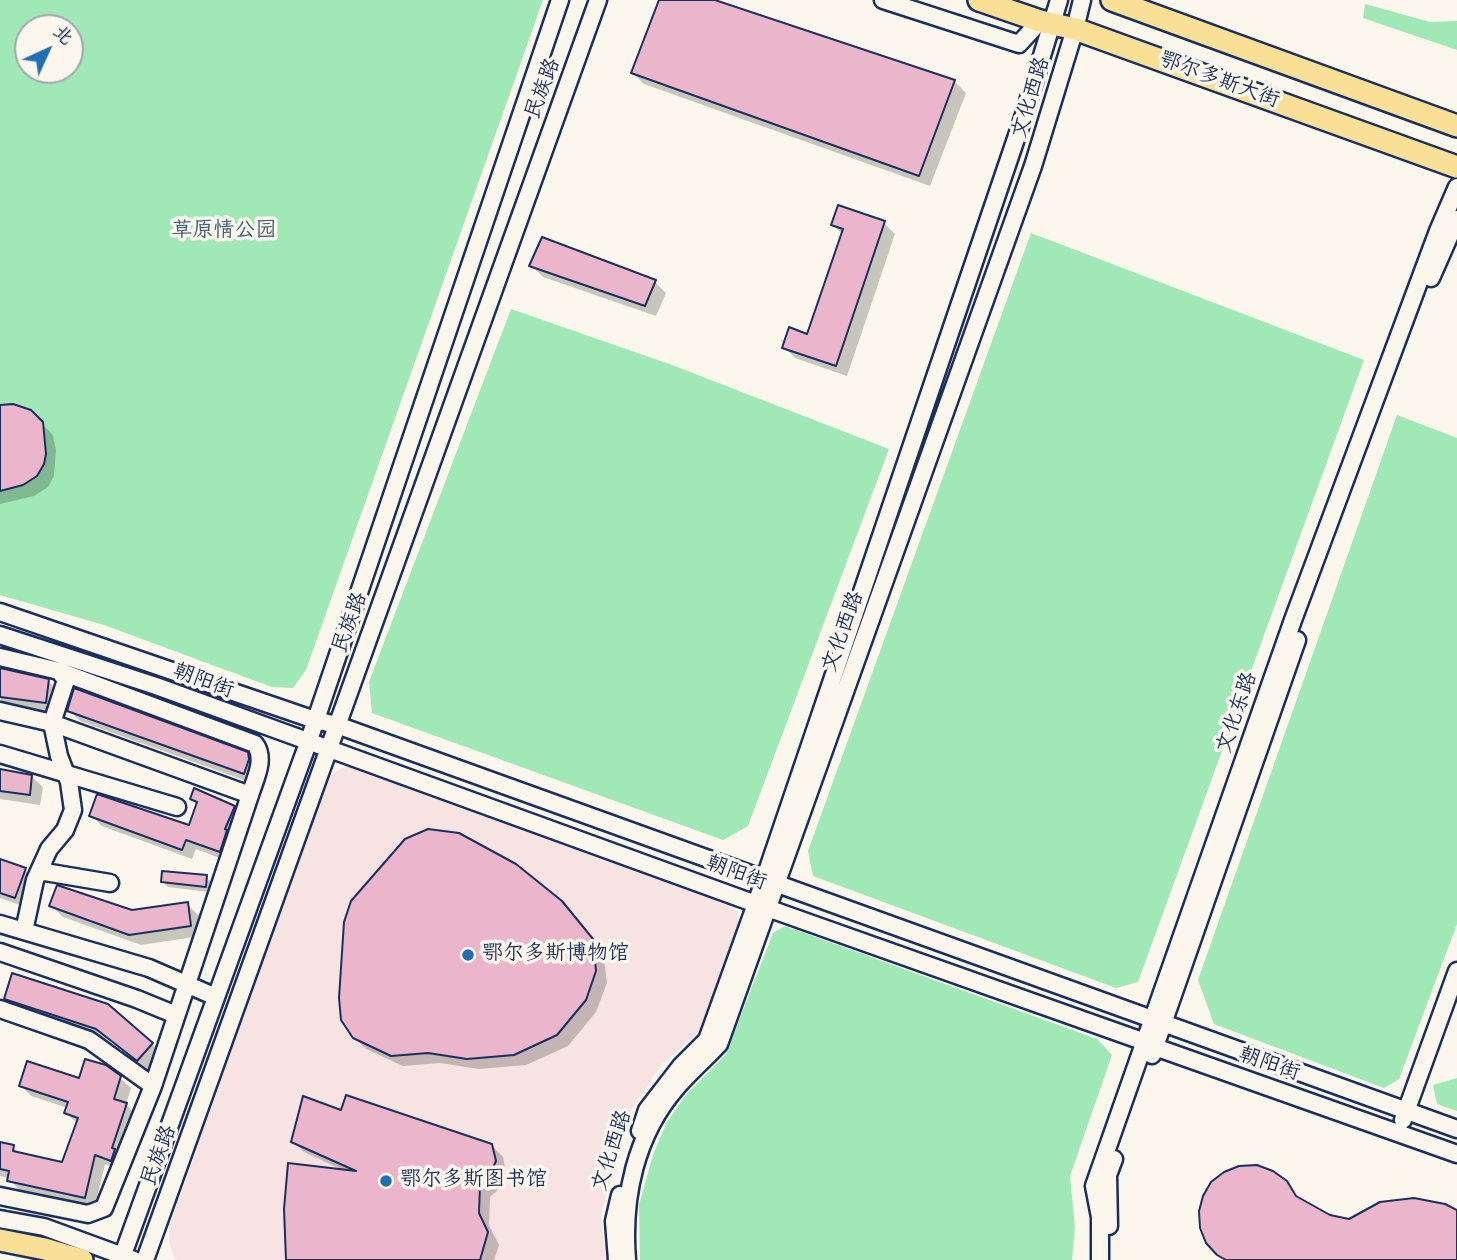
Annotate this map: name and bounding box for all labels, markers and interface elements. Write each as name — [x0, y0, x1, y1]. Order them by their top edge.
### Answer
north arrow — [14, 14, 84, 84]
text: 北 — [47, 20, 78, 51]
street label: 鄂尔多斯大街 — [1155, 48, 1283, 114]
street label: 文化西路 — [1008, 54, 1056, 142]
street label: 民族路 — [521, 55, 567, 123]
park label: 草原情公园 — [172, 219, 276, 245]
street label: 文化西路 — [818, 588, 870, 676]
street label: 民族路 — [328, 589, 374, 657]
street label: 朝阳街 — [169, 659, 237, 705]
street label: 文化东路 — [1212, 669, 1264, 757]
street label: 朝阳街 — [702, 851, 770, 897]
place label: 鄂尔多斯博物馆 — [482, 942, 629, 968]
marker: 鄂尔多斯博物馆 — [460, 947, 476, 963]
street label: 朝阳街 — [1235, 1043, 1303, 1087]
street label: 文化西路 — [588, 1107, 638, 1195]
street label: 民族路 — [137, 1122, 183, 1190]
place label: 鄂尔多斯图书馆 — [400, 1168, 547, 1194]
marker: 鄂尔多斯图书馆 — [378, 1173, 394, 1189]

